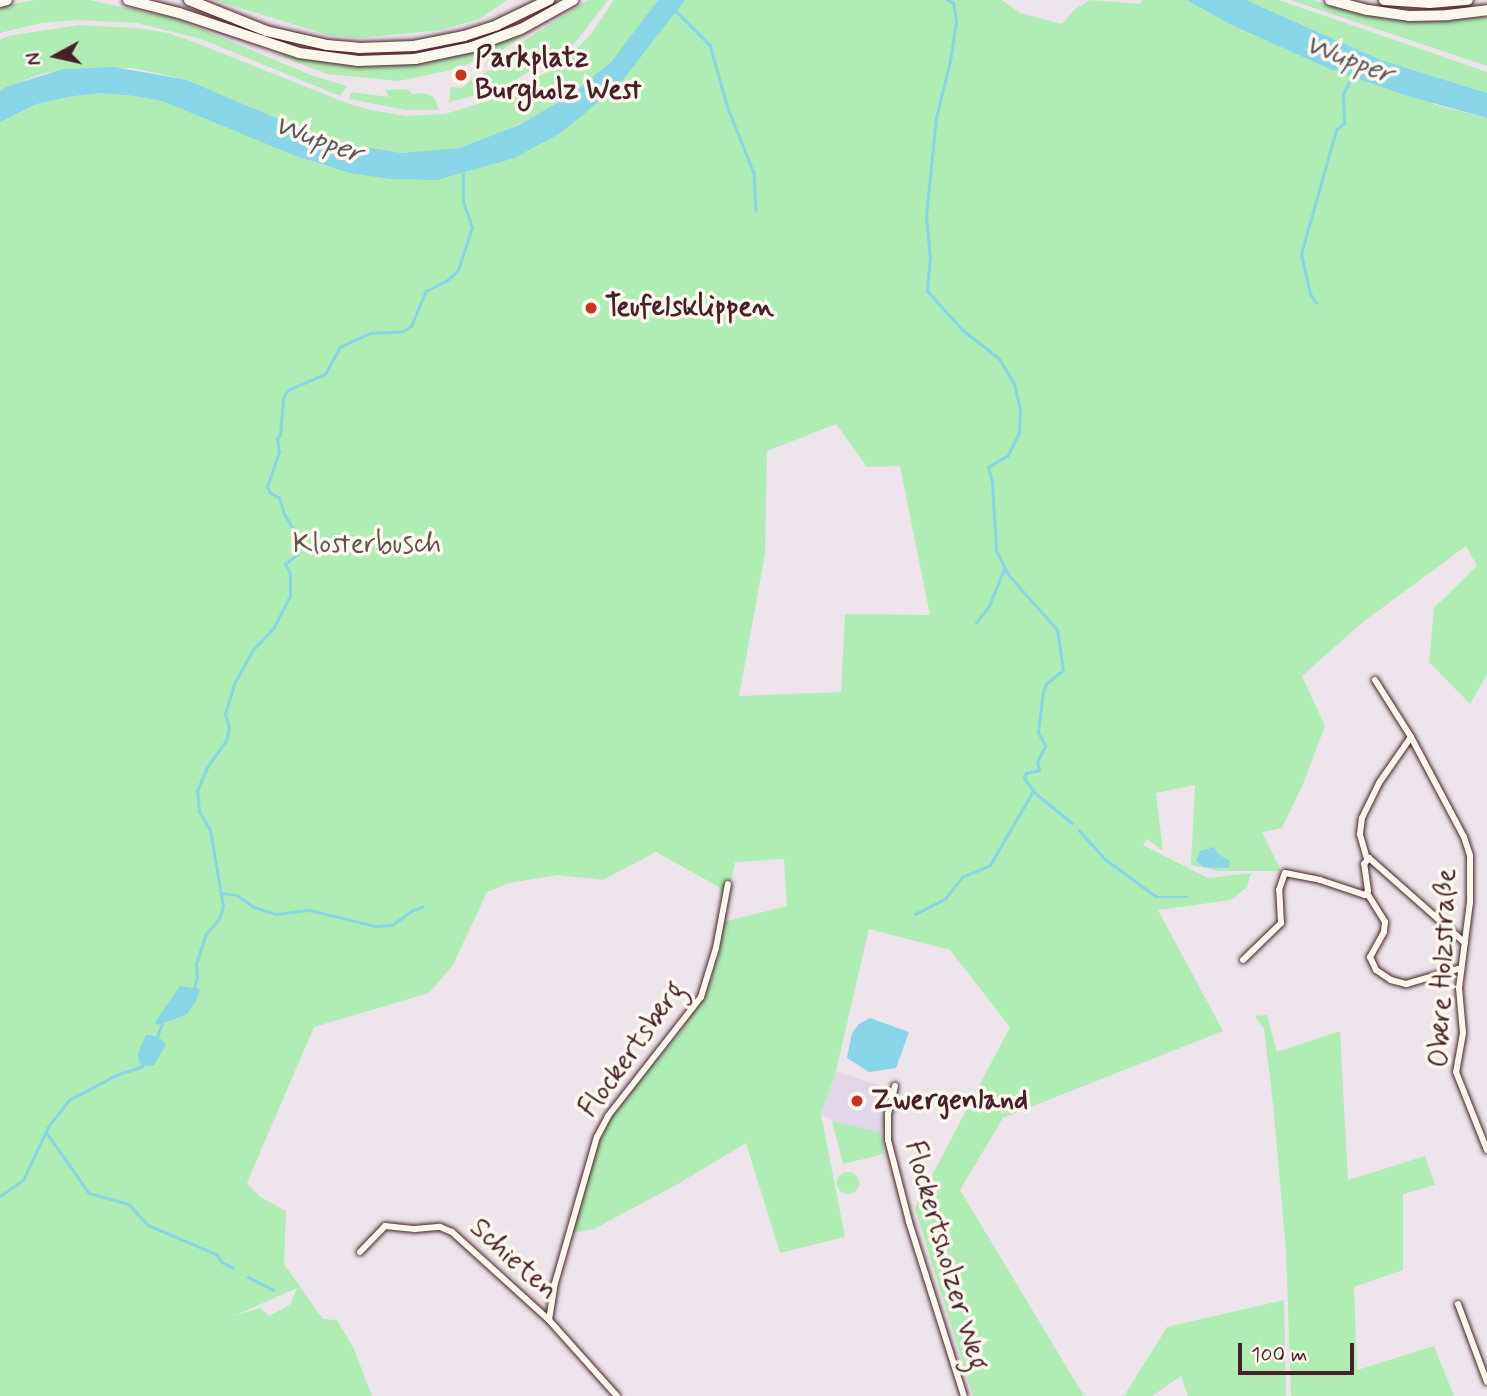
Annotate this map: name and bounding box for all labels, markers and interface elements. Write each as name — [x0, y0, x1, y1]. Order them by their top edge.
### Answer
north arrow — [21, 21, 91, 91]
water label: Wupper — [1300, 27, 1398, 93]
place label: Parkplatz Burgholz West — [475, 42, 643, 108]
text: N — [21, 51, 48, 67]
marker: Parkplatz Burgholz West — [453, 67, 469, 83]
water label: Wupper — [269, 107, 367, 173]
place label: Teufelsklippen — [605, 291, 774, 325]
marker: Teufelsklippen — [583, 300, 599, 316]
park label: Klosterbusch — [293, 528, 441, 562]
street label: Obere Holzstraße — [1424, 865, 1464, 1071]
street label: Flockertsberg — [572, 975, 694, 1125]
place label: Zwergenland — [871, 1084, 1028, 1118]
marker: Zwergenland — [849, 1093, 865, 1109]
street label: Flockertsholzer Weg — [896, 1137, 994, 1375]
street label: Schieten — [462, 1212, 564, 1308]
scale bar — [1242, 1330, 1358, 1374]
text: 100 m — [1251, 1341, 1307, 1369]

